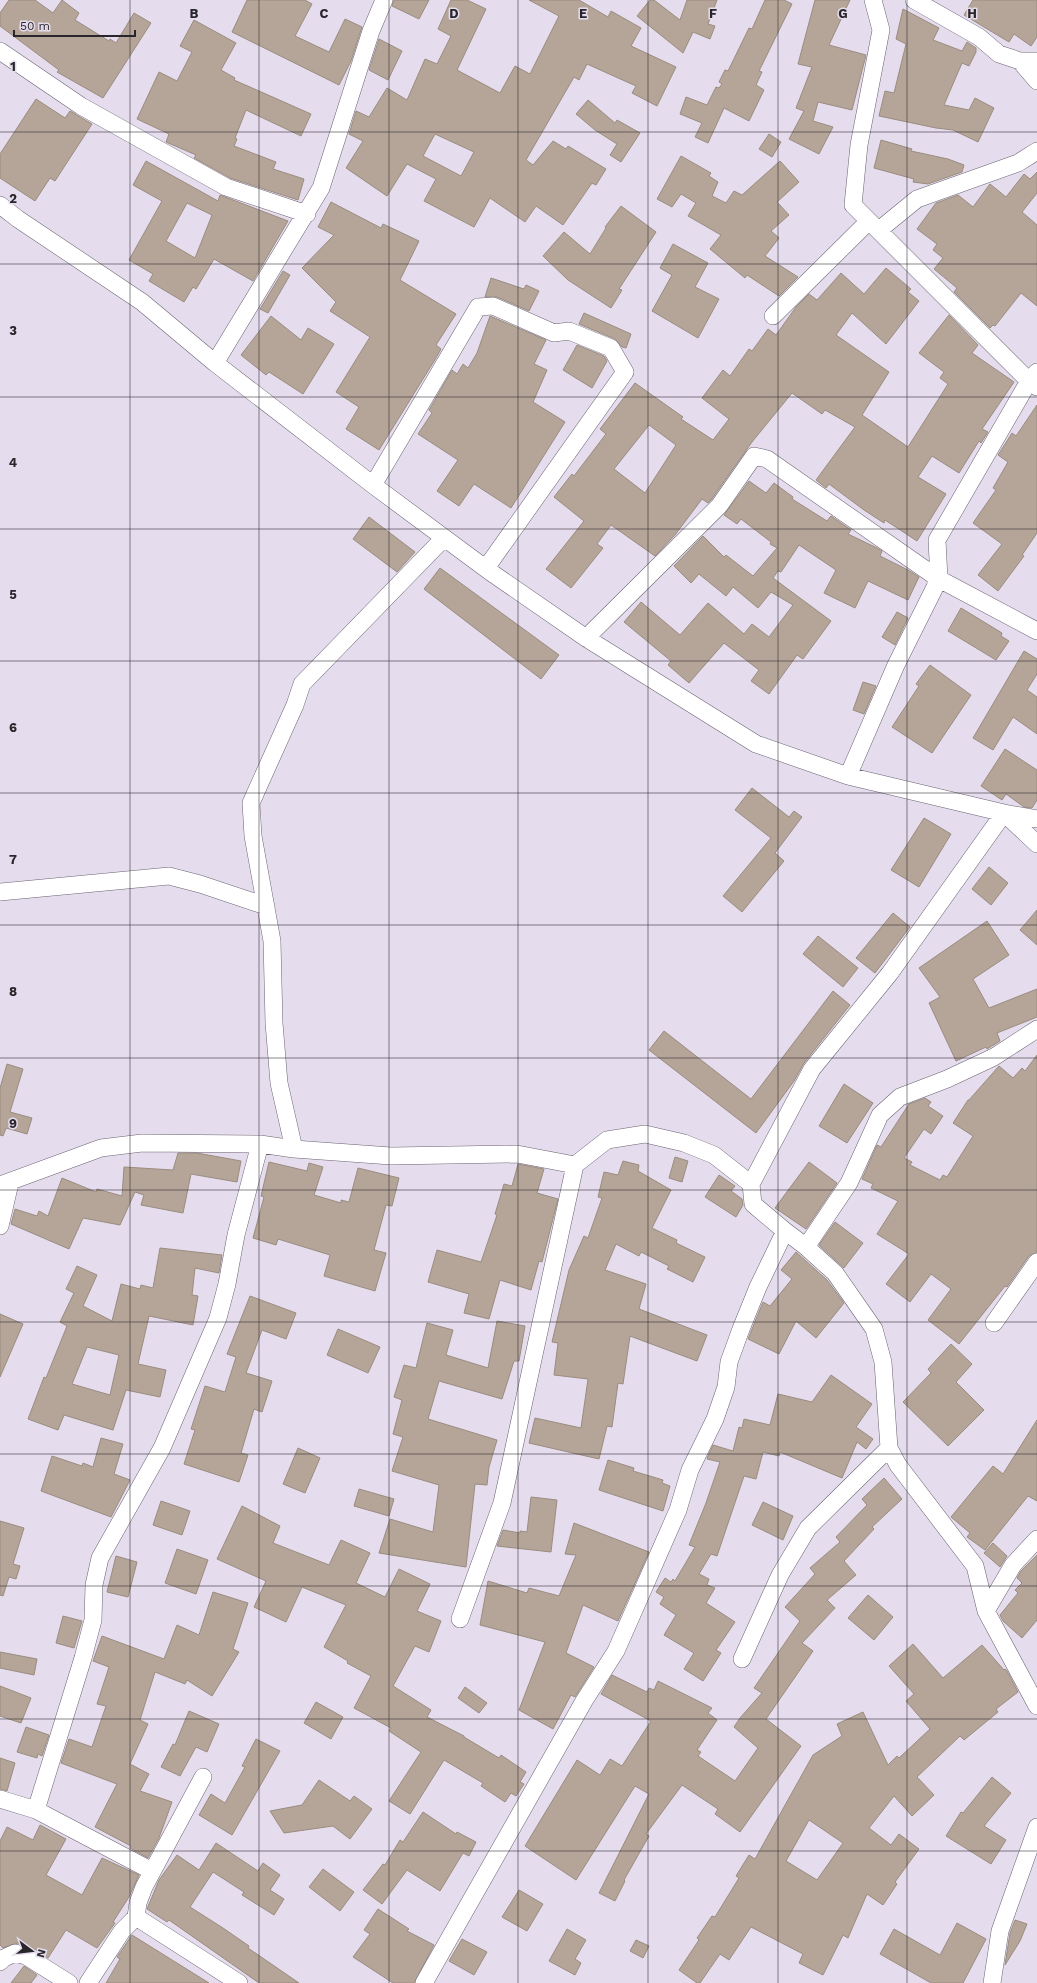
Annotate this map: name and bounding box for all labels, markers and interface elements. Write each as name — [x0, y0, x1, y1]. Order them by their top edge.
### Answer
text: B — [190, 6, 199, 21]
text: C — [320, 6, 329, 21]
text: D — [449, 6, 459, 21]
text: E — [579, 6, 587, 21]
text: F — [709, 6, 717, 21]
text: G — [838, 6, 848, 21]
text: H — [967, 6, 977, 21]
scale bar — [14, 12, 135, 38]
text: 50 m — [20, 19, 50, 33]
text: 1 — [10, 59, 16, 74]
text: 2 — [9, 191, 17, 206]
text: 3 — [9, 323, 17, 338]
text: 4 — [9, 455, 18, 470]
text: 5 — [9, 587, 17, 602]
text: 6 — [9, 720, 17, 735]
text: 7 — [9, 852, 17, 867]
text: 8 — [9, 984, 17, 999]
text: 9 — [9, 1116, 17, 1131]
north arrow — [12, 1931, 52, 1971]
text: N — [34, 1948, 49, 1959]

